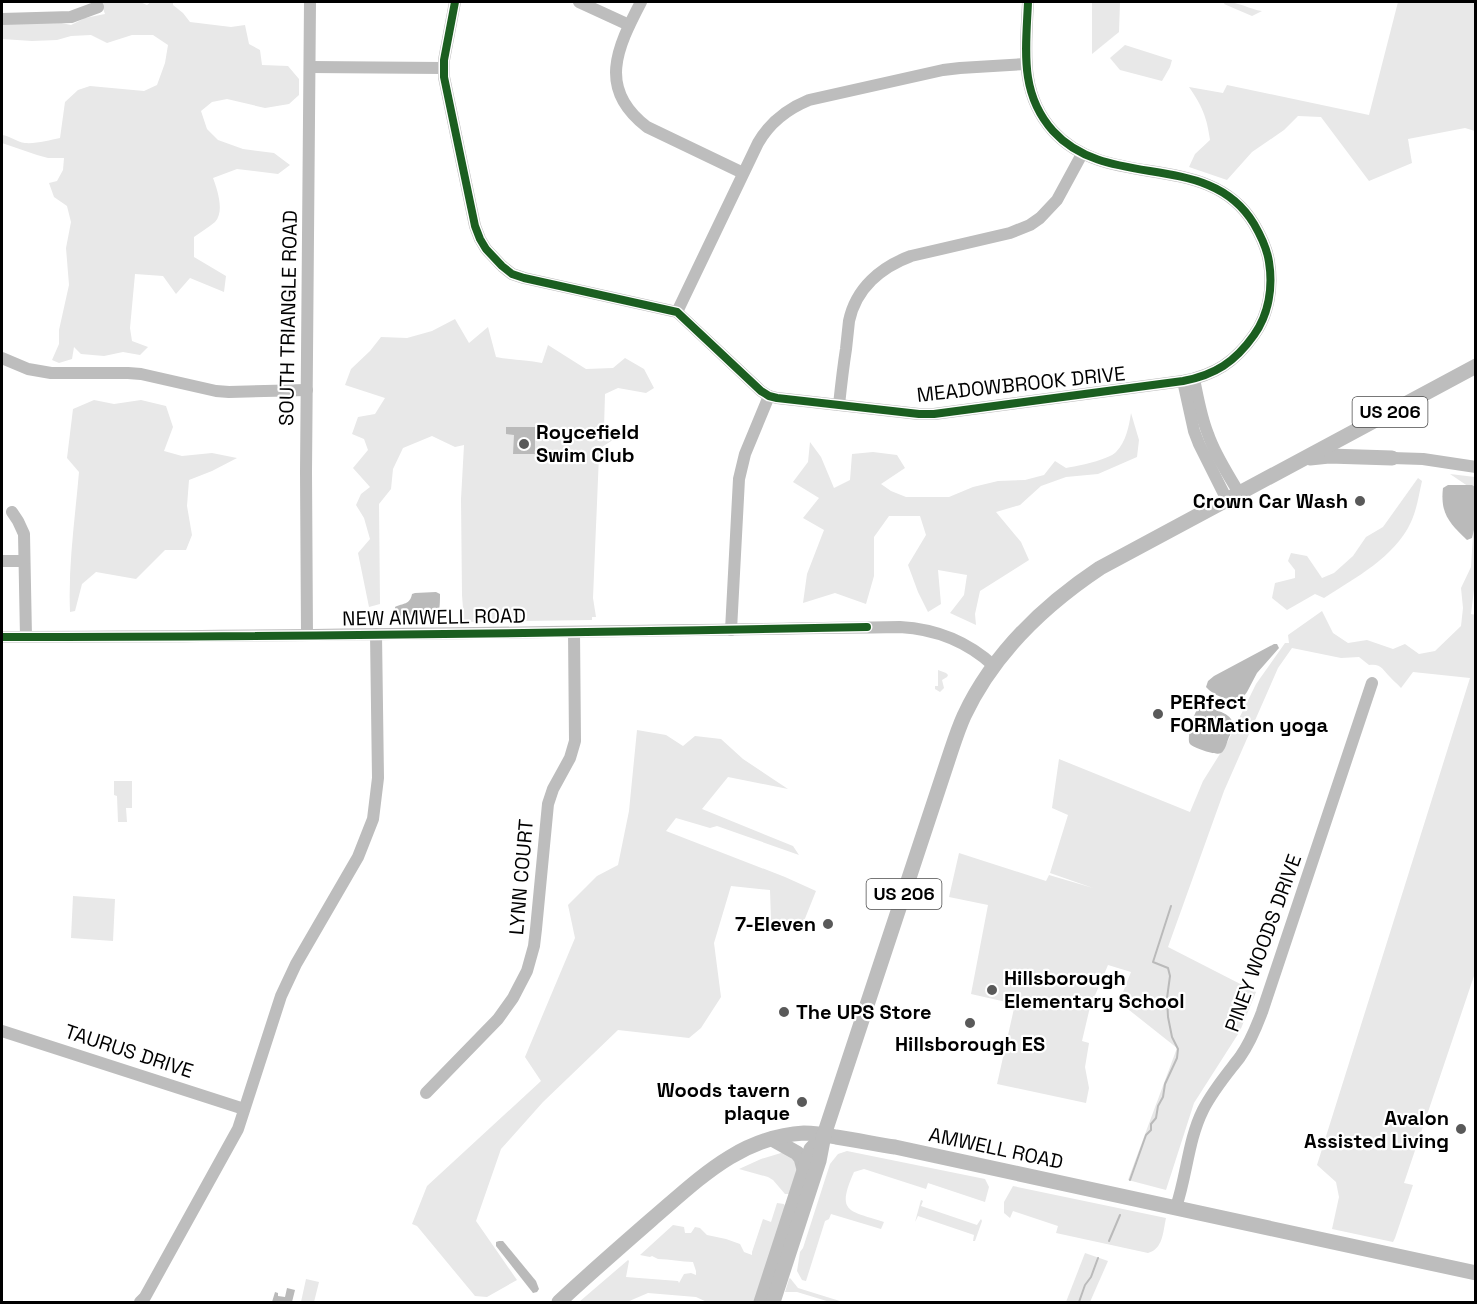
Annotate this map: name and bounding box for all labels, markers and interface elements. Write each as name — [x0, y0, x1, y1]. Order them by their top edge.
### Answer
street label: SOUTH TRIANGLE ROAD — [273, 210, 303, 426]
street label: MEADOWBROOK DRIVE — [915, 360, 1127, 408]
road number: US 206 — [1352, 397, 1428, 427]
place label: Roycefield Swim Club — [536, 419, 639, 468]
marker: Roycefield Swim Club — [517, 437, 531, 451]
place label: Crown Car Wash — [1193, 488, 1348, 514]
marker: Crown Car Wash — [1353, 494, 1367, 508]
street label: NEW AMWELL ROAD — [342, 602, 526, 632]
place label: PERfect FORMation yoga — [1170, 689, 1329, 738]
marker: PERfect FORMation yoga — [1151, 707, 1165, 721]
street label: LYNN COURT — [503, 818, 539, 936]
street label: PINEY WOODS DRIVE — [1219, 851, 1307, 1035]
road number: US 206 — [866, 879, 942, 909]
place label: 7-Eleven — [735, 911, 816, 937]
marker: 7-Eleven — [821, 917, 835, 931]
place label: Hillsborough Elementary School — [1004, 965, 1185, 1014]
marker: Hillsborough Elementary School — [985, 983, 999, 997]
place label: The UPS Store — [796, 999, 932, 1025]
marker: The UPS Store — [777, 1005, 791, 1019]
marker: Hillsborough ES — [963, 1016, 977, 1030]
street label: TAURUS DRIVE — [61, 1018, 197, 1084]
place label: Hillsborough ES — [895, 1031, 1045, 1057]
place label: Woods tavern plaque — [657, 1077, 790, 1126]
marker: Woods tavern plaque — [795, 1095, 809, 1109]
place label: Avalon Assisted Living — [1304, 1105, 1449, 1154]
street label: AMWELL ROAD — [926, 1121, 1066, 1175]
marker: Avalon Assisted Living — [1454, 1122, 1468, 1136]

